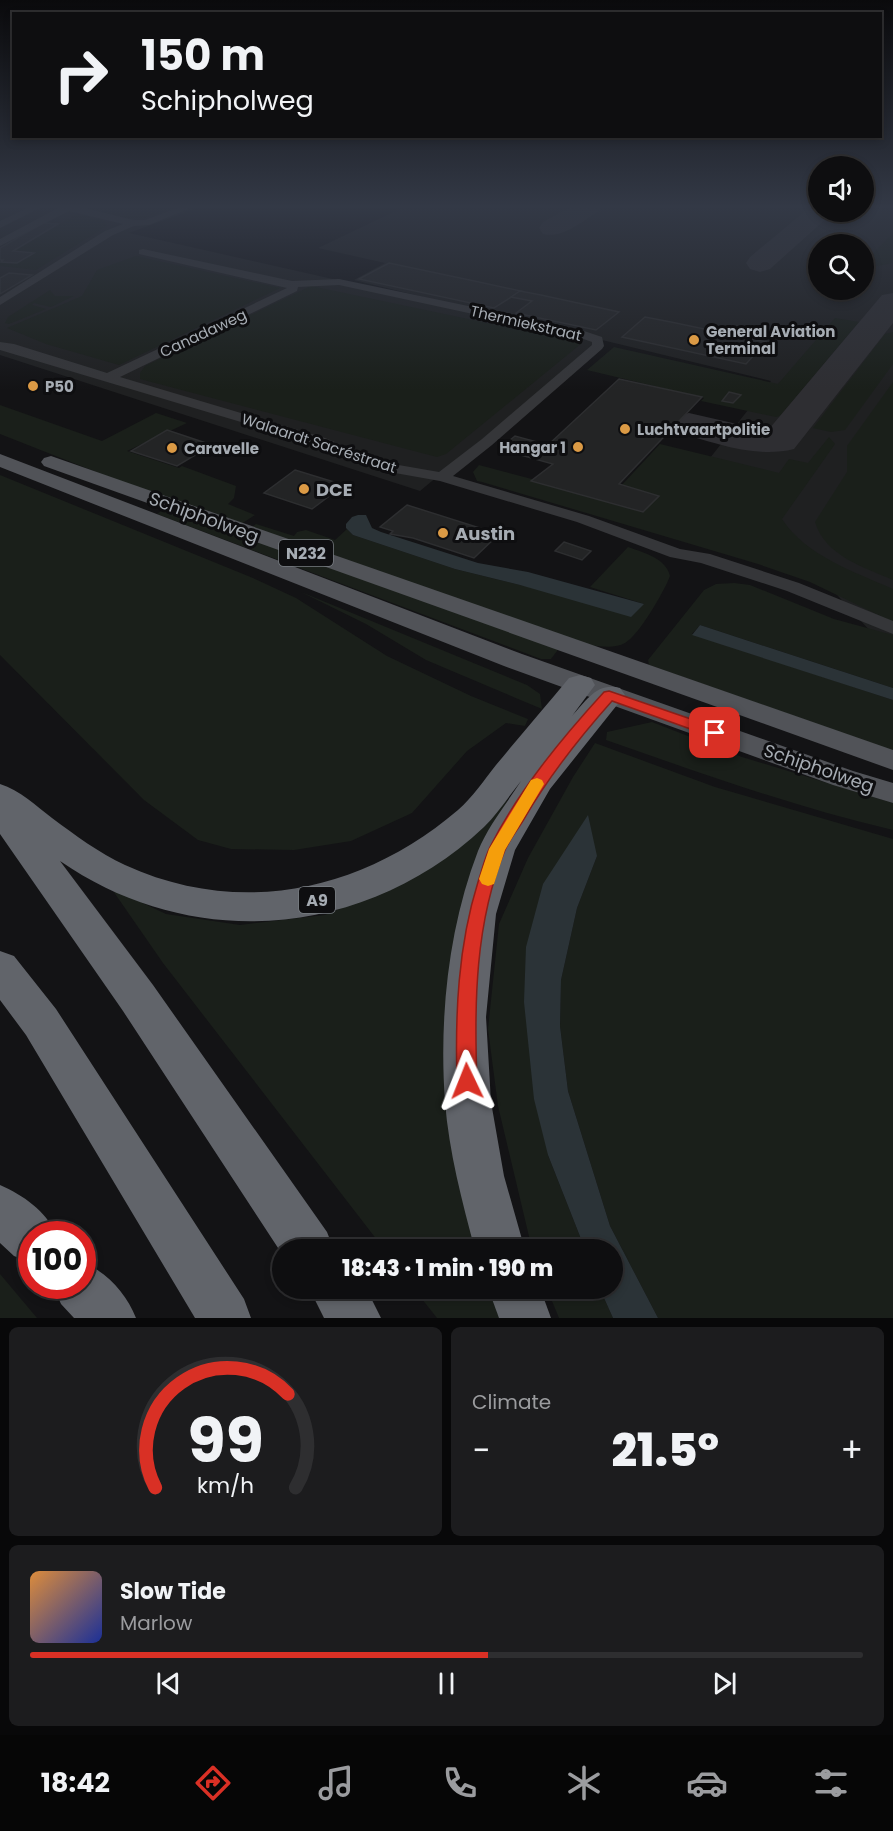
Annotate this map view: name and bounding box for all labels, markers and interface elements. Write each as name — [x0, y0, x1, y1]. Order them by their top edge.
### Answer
text: 150 m — [141, 26, 265, 85]
icon: right — [42, 36, 120, 114]
text: Schipholweg — [141, 82, 314, 119]
map controls — [808, 156, 874, 300]
button: sound — [808, 156, 874, 222]
button: search — [808, 234, 874, 300]
street label: Thermiekstraat — [468, 300, 584, 346]
street label: Canadaweg — [156, 304, 250, 362]
place label: General Aviation Terminal — [706, 321, 835, 359]
marker: General Aviation Terminal — [687, 333, 701, 347]
place label: P50 — [45, 376, 74, 397]
marker: P50 — [26, 379, 40, 393]
street label: Walaardt Sacréstraat — [239, 408, 399, 478]
place label: Luchtvaartpolitie — [637, 419, 770, 440]
marker: Luchtvaartpolitie — [618, 422, 632, 436]
place label: Hangar 1 — [499, 437, 566, 458]
place label: Caravelle — [184, 438, 259, 459]
marker: Hangar 1 — [571, 440, 585, 454]
marker: Caravelle — [165, 441, 179, 455]
place label: DCE — [316, 477, 353, 502]
marker: DCE — [297, 482, 311, 496]
street label: Schipholweg — [146, 486, 262, 548]
place label: Austin — [455, 521, 515, 546]
marker: Austin — [436, 526, 450, 540]
road number: N232 — [279, 540, 333, 566]
pin — [689, 707, 740, 758]
icon: arrive — [698, 716, 731, 749]
street label: Schipholweg — [760, 737, 878, 799]
road number: A9 — [299, 887, 335, 913]
position arrow — [435, 1049, 499, 1113]
speed limit sign: 100 — [18, 1221, 96, 1299]
text: 18:43 · 1 min · 190 m — [342, 1253, 553, 1284]
text: Climate — [472, 1388, 551, 1416]
text: 99 — [187, 1396, 264, 1484]
text: 21.5° — [612, 1419, 719, 1482]
text: − — [472, 1427, 490, 1474]
text: + — [840, 1427, 863, 1474]
text: km/h — [197, 1471, 254, 1502]
text: Slow Tide — [120, 1576, 226, 1607]
text: Marlow — [120, 1609, 192, 1637]
icon: previous — [152, 1667, 185, 1700]
icon: pause — [430, 1667, 463, 1700]
icon: next — [708, 1667, 741, 1700]
icon: directions — [192, 1762, 234, 1804]
icon: music — [315, 1762, 357, 1804]
icon: phone — [439, 1762, 481, 1804]
icon: climate — [563, 1762, 605, 1804]
icon: car — [686, 1762, 728, 1804]
icon: filters — [810, 1762, 852, 1804]
text: 18:42 — [41, 1764, 110, 1801]

